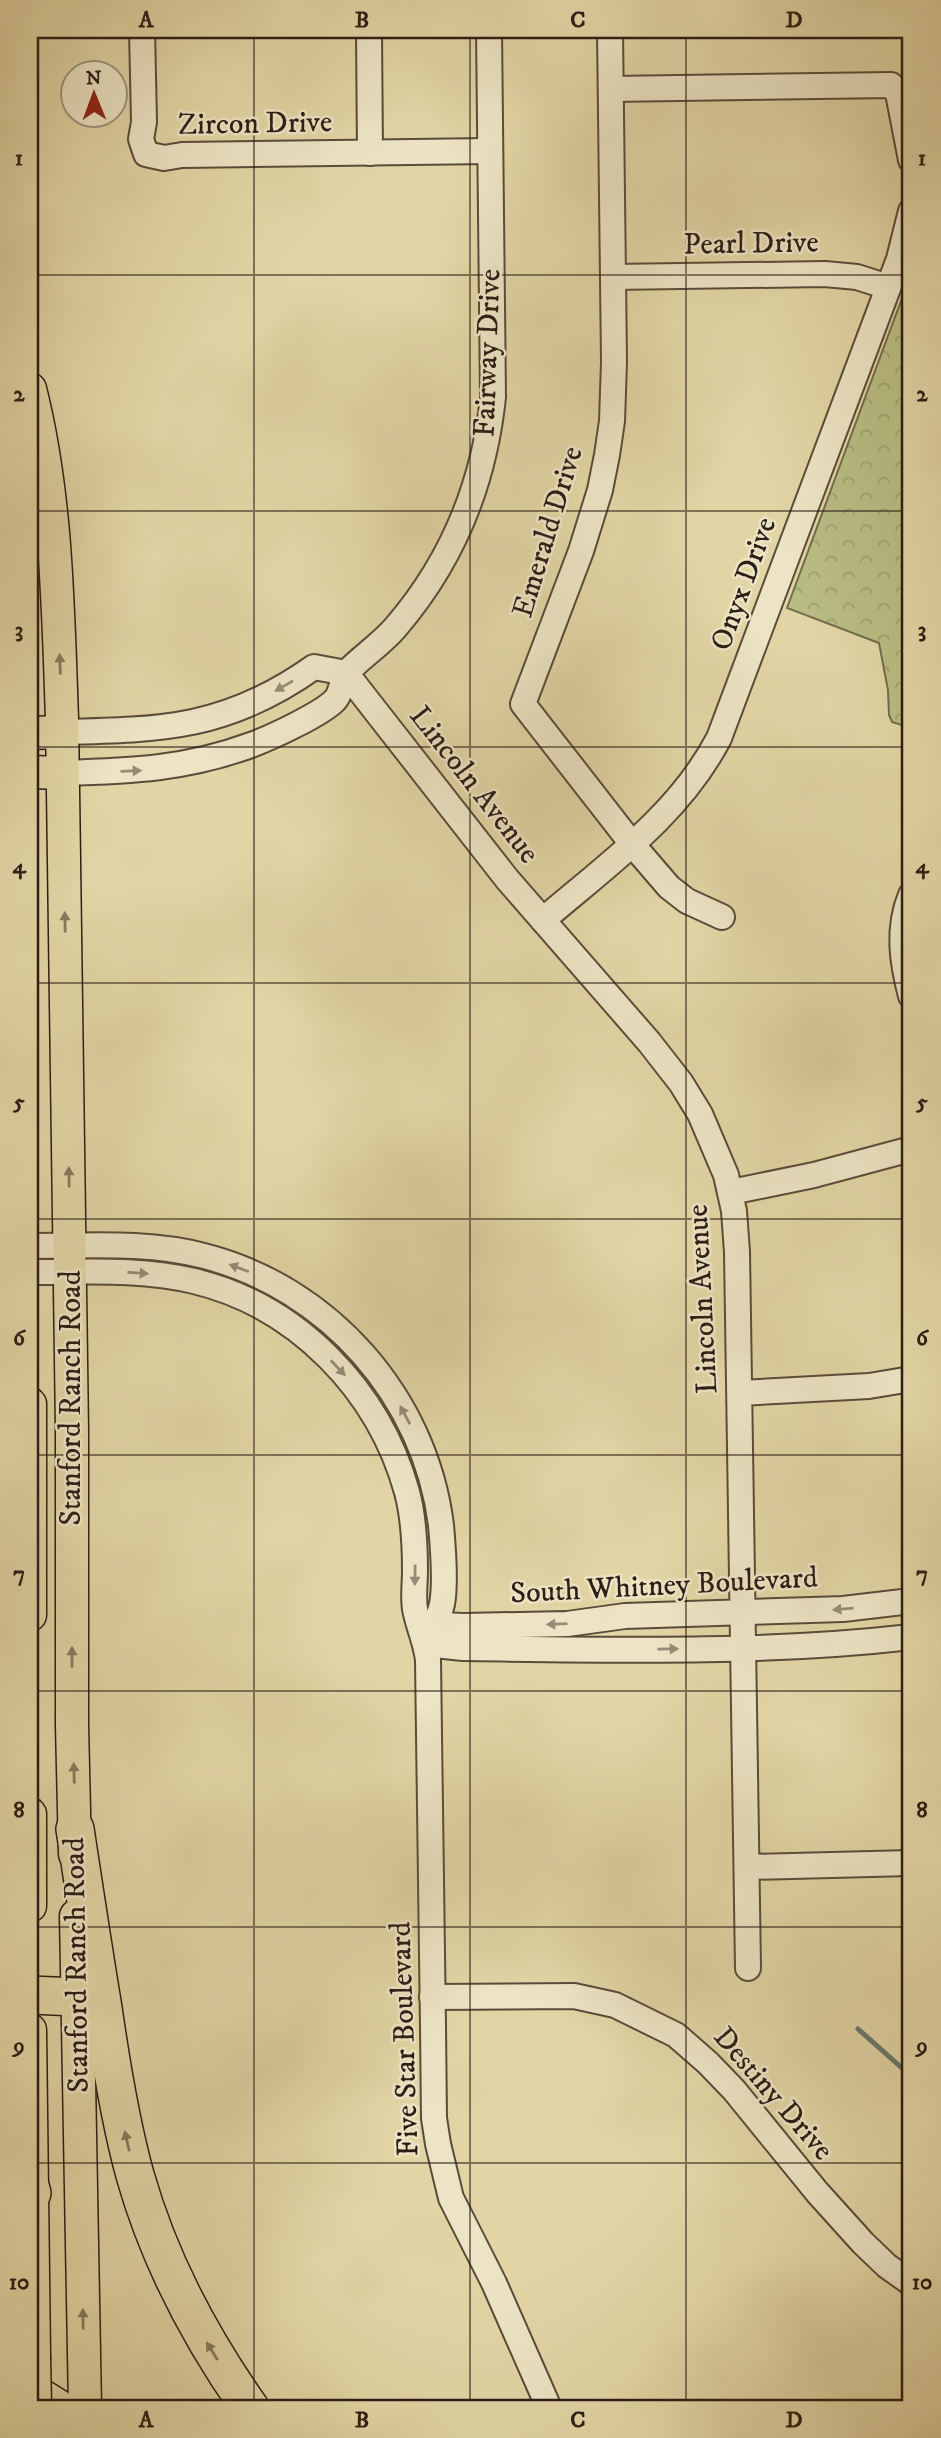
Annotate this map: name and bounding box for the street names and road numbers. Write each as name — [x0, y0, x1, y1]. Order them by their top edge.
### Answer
street label: Zircon Drive — [177, 104, 333, 144]
street label: Pearl Drive — [683, 224, 819, 264]
street label: Fairway Drive — [467, 268, 509, 438]
street label: Emerald Drive — [504, 442, 592, 622]
street label: Onyx Drive — [703, 512, 785, 656]
street label: Lincoln Avenue — [401, 699, 547, 871]
street label: Lincoln Avenue — [680, 1203, 726, 1395]
street label: Stanford Ranch Road — [53, 1270, 90, 1526]
street label: South Whitney Boulevard — [509, 1559, 819, 1613]
street label: Stanford Ranch Road — [56, 1837, 98, 2093]
street label: Five Star Boulevard — [382, 1921, 428, 2157]
street label: Destiny Drive — [705, 2020, 841, 2168]

